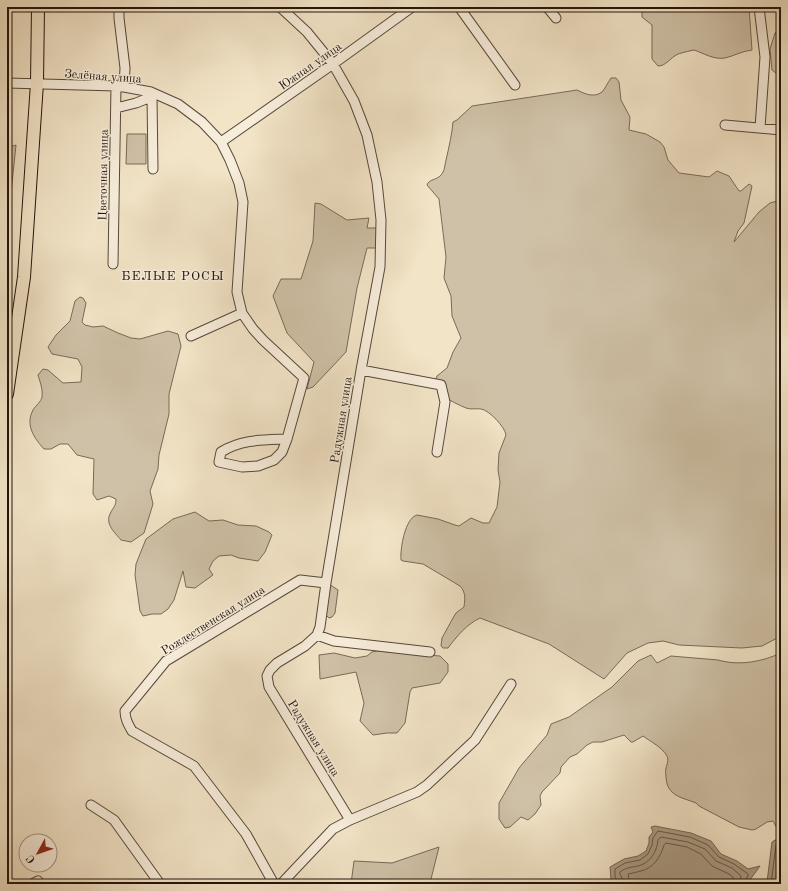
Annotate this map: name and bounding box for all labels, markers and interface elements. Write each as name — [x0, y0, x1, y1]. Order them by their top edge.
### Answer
street label: Южная улица — [277, 41, 344, 93]
street label: Зелёная улица — [64, 68, 142, 86]
street label: Цветочная улица — [97, 129, 111, 221]
district label: БЕЛЫЕ РОСЫ — [121, 270, 225, 283]
street label: Радужная улица — [329, 376, 355, 464]
street label: Рождественская улица — [160, 584, 268, 658]
street label: Радужная улица — [285, 698, 341, 779]
north arrow — [18, 833, 58, 873]
text: С — [25, 852, 38, 865]

